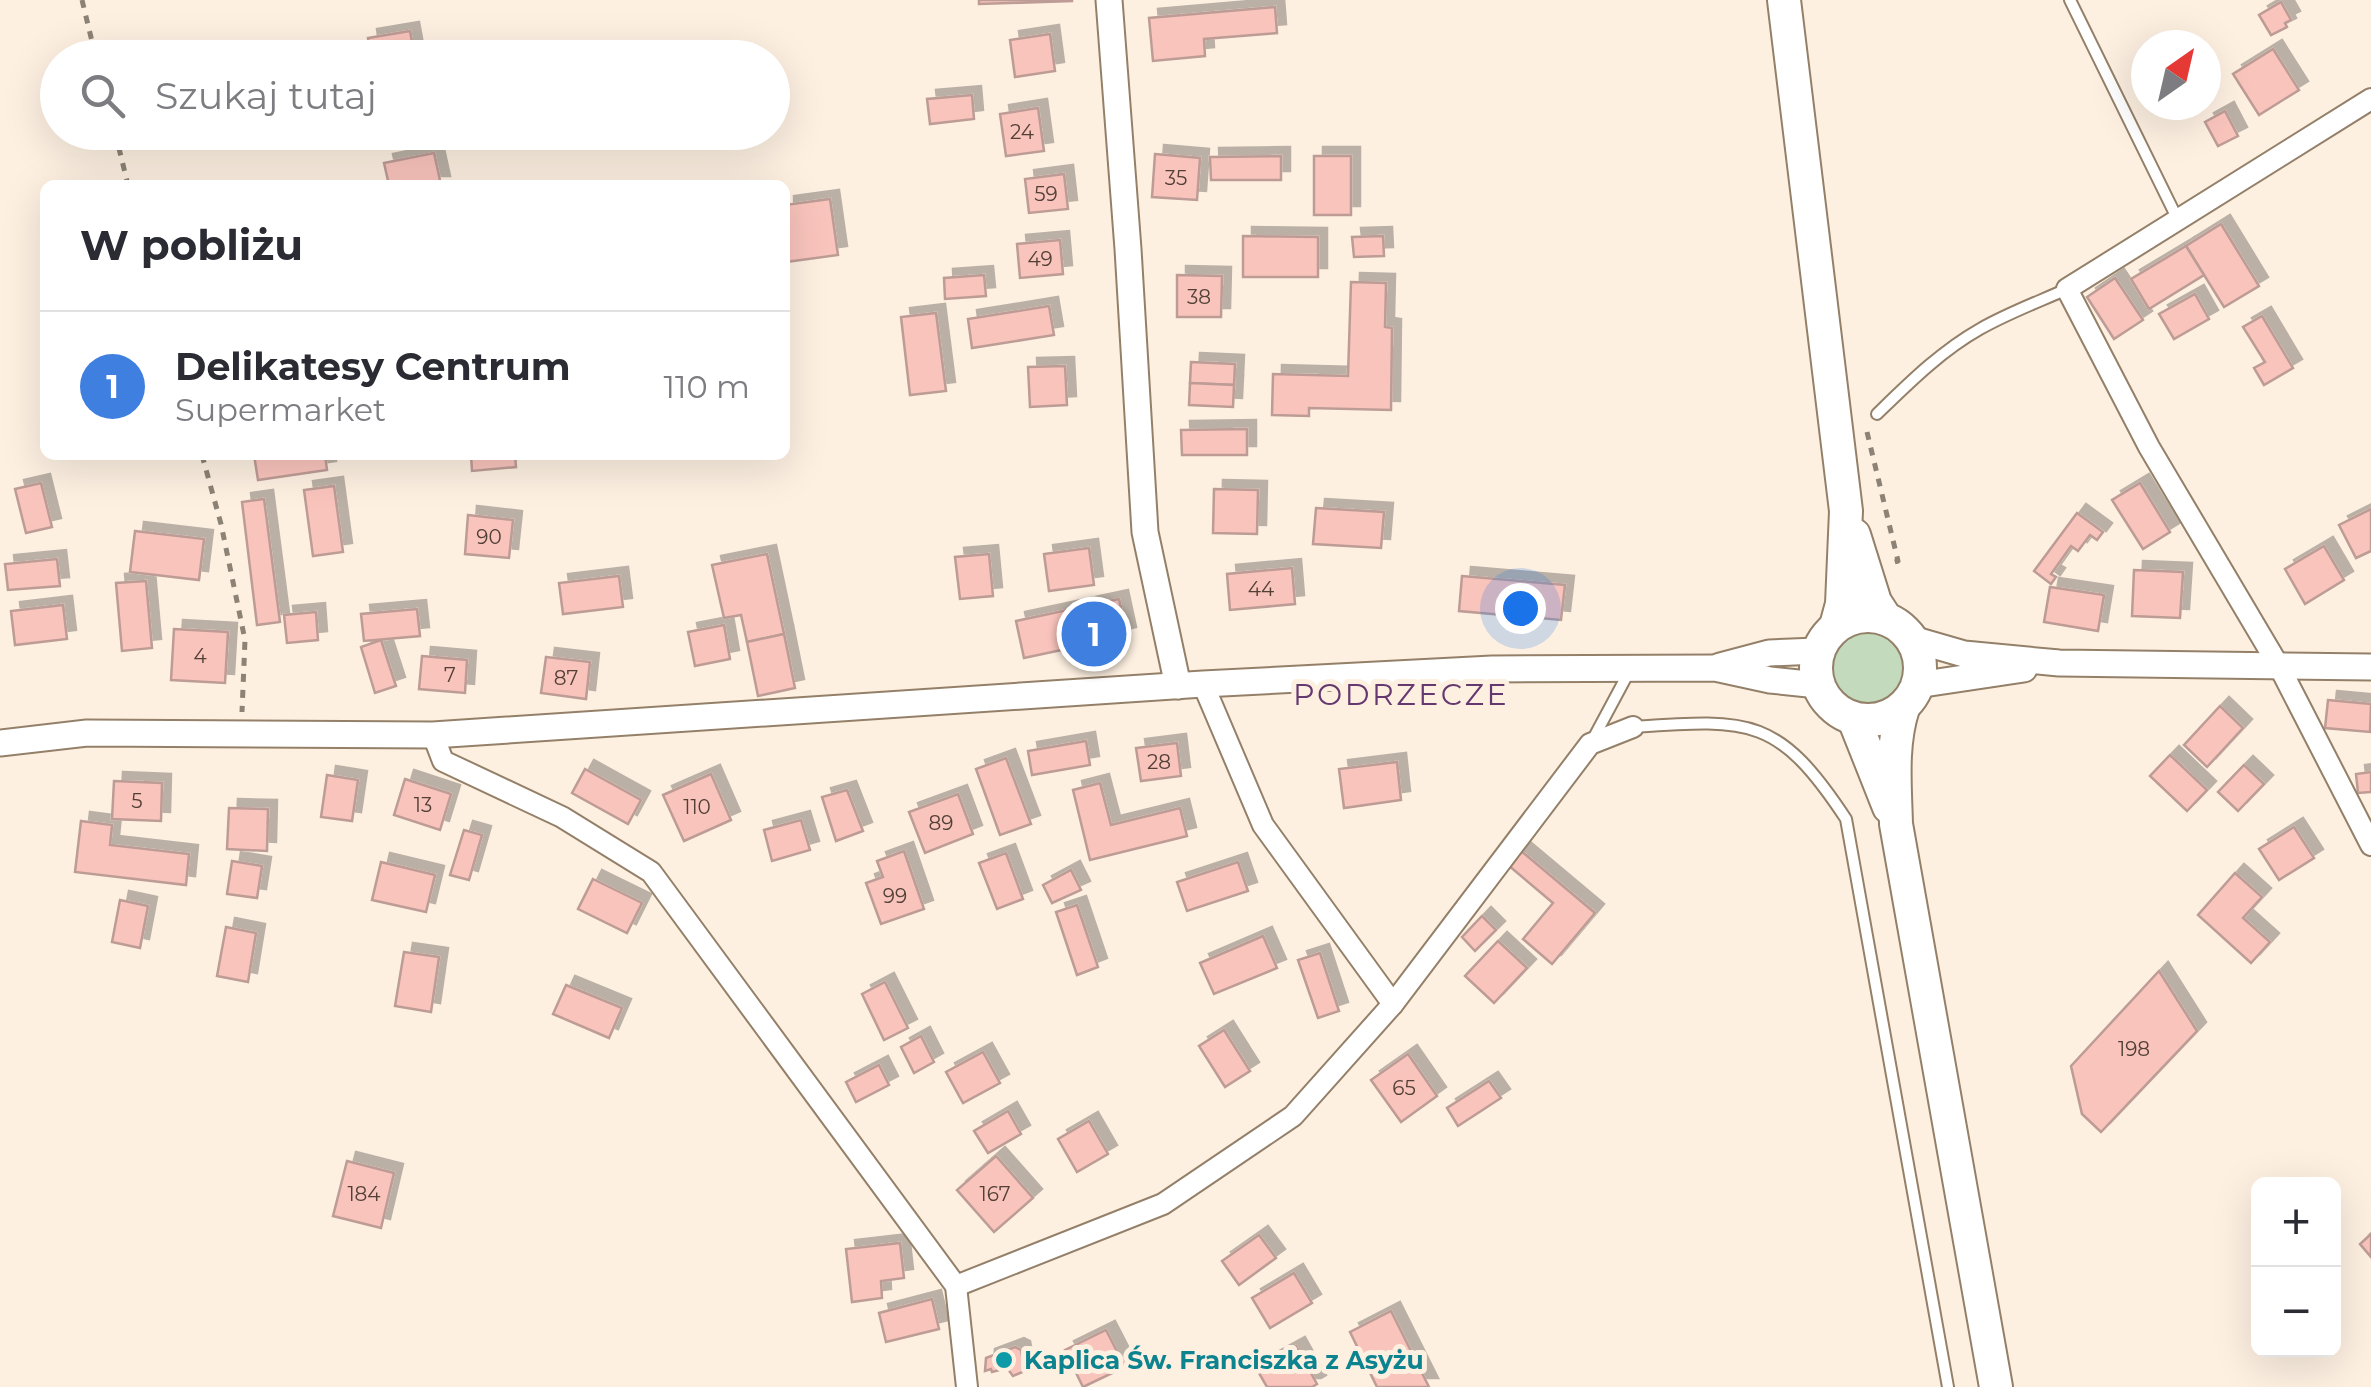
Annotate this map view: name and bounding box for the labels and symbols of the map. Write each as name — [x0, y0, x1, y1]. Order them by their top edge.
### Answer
north arrow — [2131, 30, 2221, 120]
house number: 24 — [1010, 120, 1034, 144]
house number: 35 — [1165, 166, 1187, 190]
house number: 59 — [1034, 182, 1058, 206]
house number: 49 — [1027, 247, 1053, 271]
house number: 38 — [1187, 285, 1211, 309]
house number: 90 — [476, 525, 502, 549]
house number: 44 — [1248, 577, 1274, 601]
your location — [1495, 583, 1546, 634]
pin: 1 — [1062, 596, 1126, 672]
house number: 4 — [193, 644, 207, 668]
house number: 7 — [444, 663, 456, 687]
house number: 87 — [554, 666, 578, 690]
district label: PODRZECZE — [1293, 676, 1509, 713]
house number: 28 — [1147, 750, 1171, 774]
house number: 5 — [131, 789, 143, 813]
house number: 13 — [414, 793, 432, 817]
house number: 110 — [683, 795, 711, 819]
house number: 89 — [929, 811, 953, 835]
house number: 99 — [883, 884, 907, 908]
house number: 198 — [2118, 1037, 2150, 1061]
house number: 65 — [1392, 1076, 1416, 1100]
house number: 184 — [347, 1182, 381, 1206]
house number: 167 — [979, 1182, 1011, 1206]
place label: Kaplica Św. Franciszka z Asyżu — [1024, 1345, 1424, 1375]
marker: Kaplica Św. Franciszka z Asyżu — [993, 1349, 1015, 1371]

